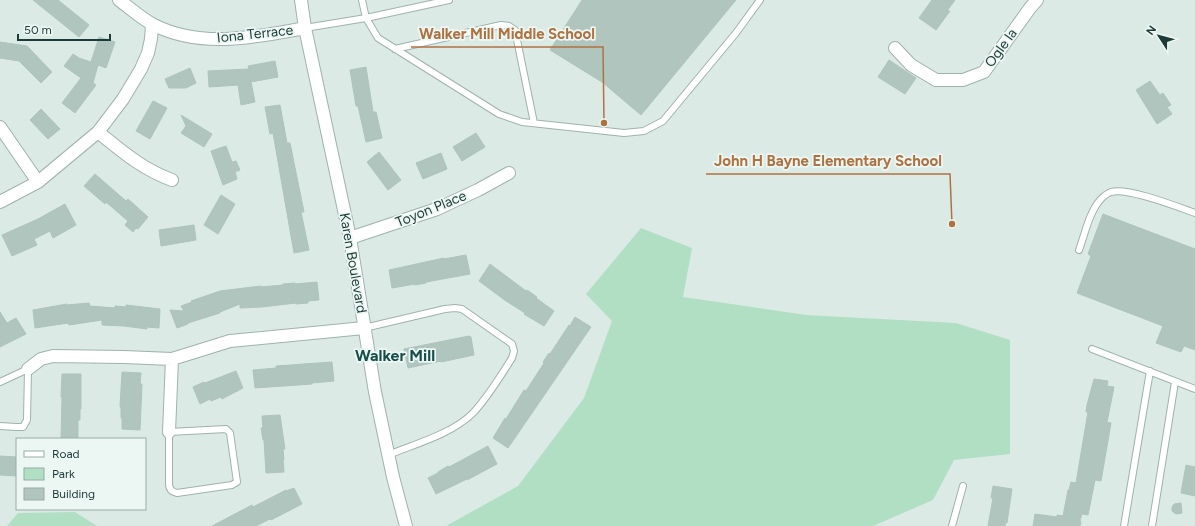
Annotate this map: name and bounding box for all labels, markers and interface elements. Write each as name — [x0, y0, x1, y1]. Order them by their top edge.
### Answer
scale bar — [18, 16, 110, 42]
north arrow — [1139, 16, 1179, 56]
callout: Walker Mill Middle School — [411, 20, 603, 47]
street label: Iona Terrace — [216, 22, 294, 46]
text: 50 m — [24, 23, 52, 37]
text: N — [1144, 23, 1159, 38]
text: Walker Mill Middle School — [419, 25, 595, 43]
street label: Ogle la — [981, 25, 1021, 71]
callout: John H Bayne Elementary School — [706, 147, 950, 174]
text: John H Bayne Elementary School — [714, 152, 942, 170]
street label: Toyon Place — [393, 187, 469, 231]
street label: Karen Boulevard — [336, 212, 370, 314]
district label: Walker Mill — [355, 346, 435, 365]
legend — [16, 438, 146, 510]
text: Road — [52, 447, 80, 461]
text: Park — [52, 467, 75, 481]
text: Building — [52, 487, 95, 501]

